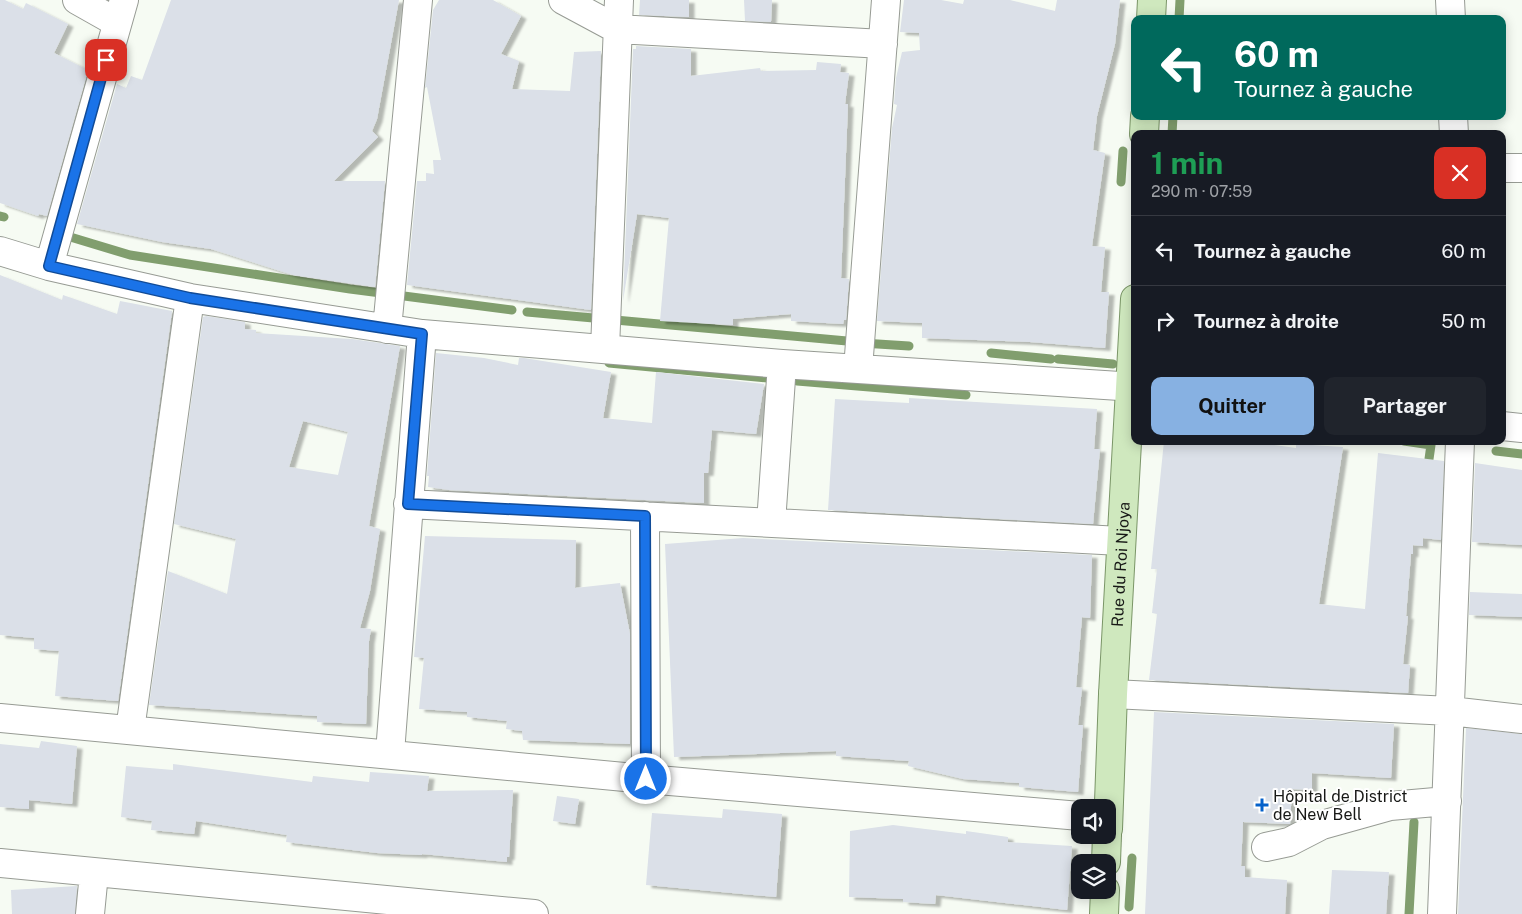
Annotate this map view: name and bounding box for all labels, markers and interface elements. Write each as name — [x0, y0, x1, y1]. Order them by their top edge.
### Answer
text: 60 m — [1234, 34, 1319, 75]
icon: left — [1151, 35, 1216, 100]
pin — [85, 39, 127, 81]
icon: arrive — [92, 46, 120, 74]
text: Tournez à gauche — [1234, 76, 1413, 102]
text: 1 min — [1151, 145, 1223, 181]
button: close — [1434, 147, 1486, 199]
text: 290 m · 07:59 — [1151, 182, 1252, 201]
icon: left — [1151, 237, 1179, 265]
text: Tournez à gauche — [1194, 240, 1351, 262]
text: 60 m — [1442, 240, 1486, 262]
icon: right — [1151, 307, 1179, 335]
text: Tournez à droite — [1194, 310, 1339, 332]
text: 50 m — [1441, 310, 1486, 332]
button: Quitter — [1151, 377, 1314, 435]
button: Partager — [1324, 377, 1486, 435]
street label: Rue du Roi Njoya — [1108, 501, 1134, 627]
position arrow — [619, 752, 671, 804]
place label: Hôpital de District de New Bell — [1273, 787, 1408, 824]
marker: Hôpital de District de New Bell — [1255, 798, 1269, 812]
map controls — [1071, 799, 1116, 899]
button: sound — [1071, 799, 1116, 844]
button: layers — [1071, 854, 1116, 899]

